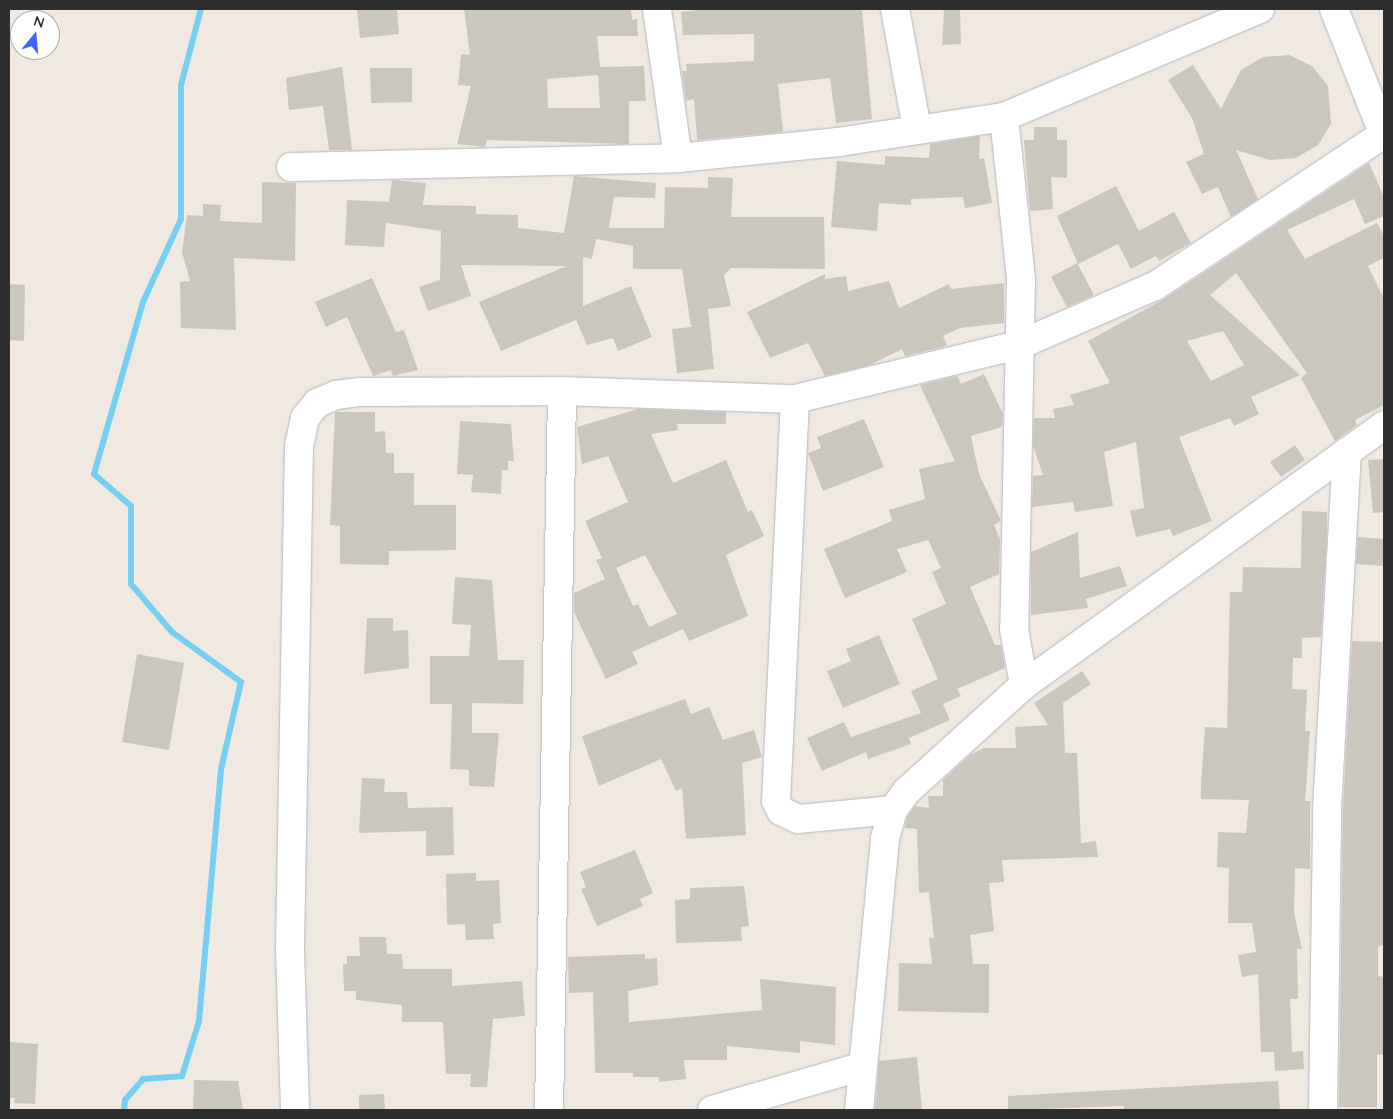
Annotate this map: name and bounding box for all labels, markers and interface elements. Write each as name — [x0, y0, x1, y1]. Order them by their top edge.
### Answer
north arrow — [10, 10, 60, 60]
text: N — [32, 11, 47, 32]

